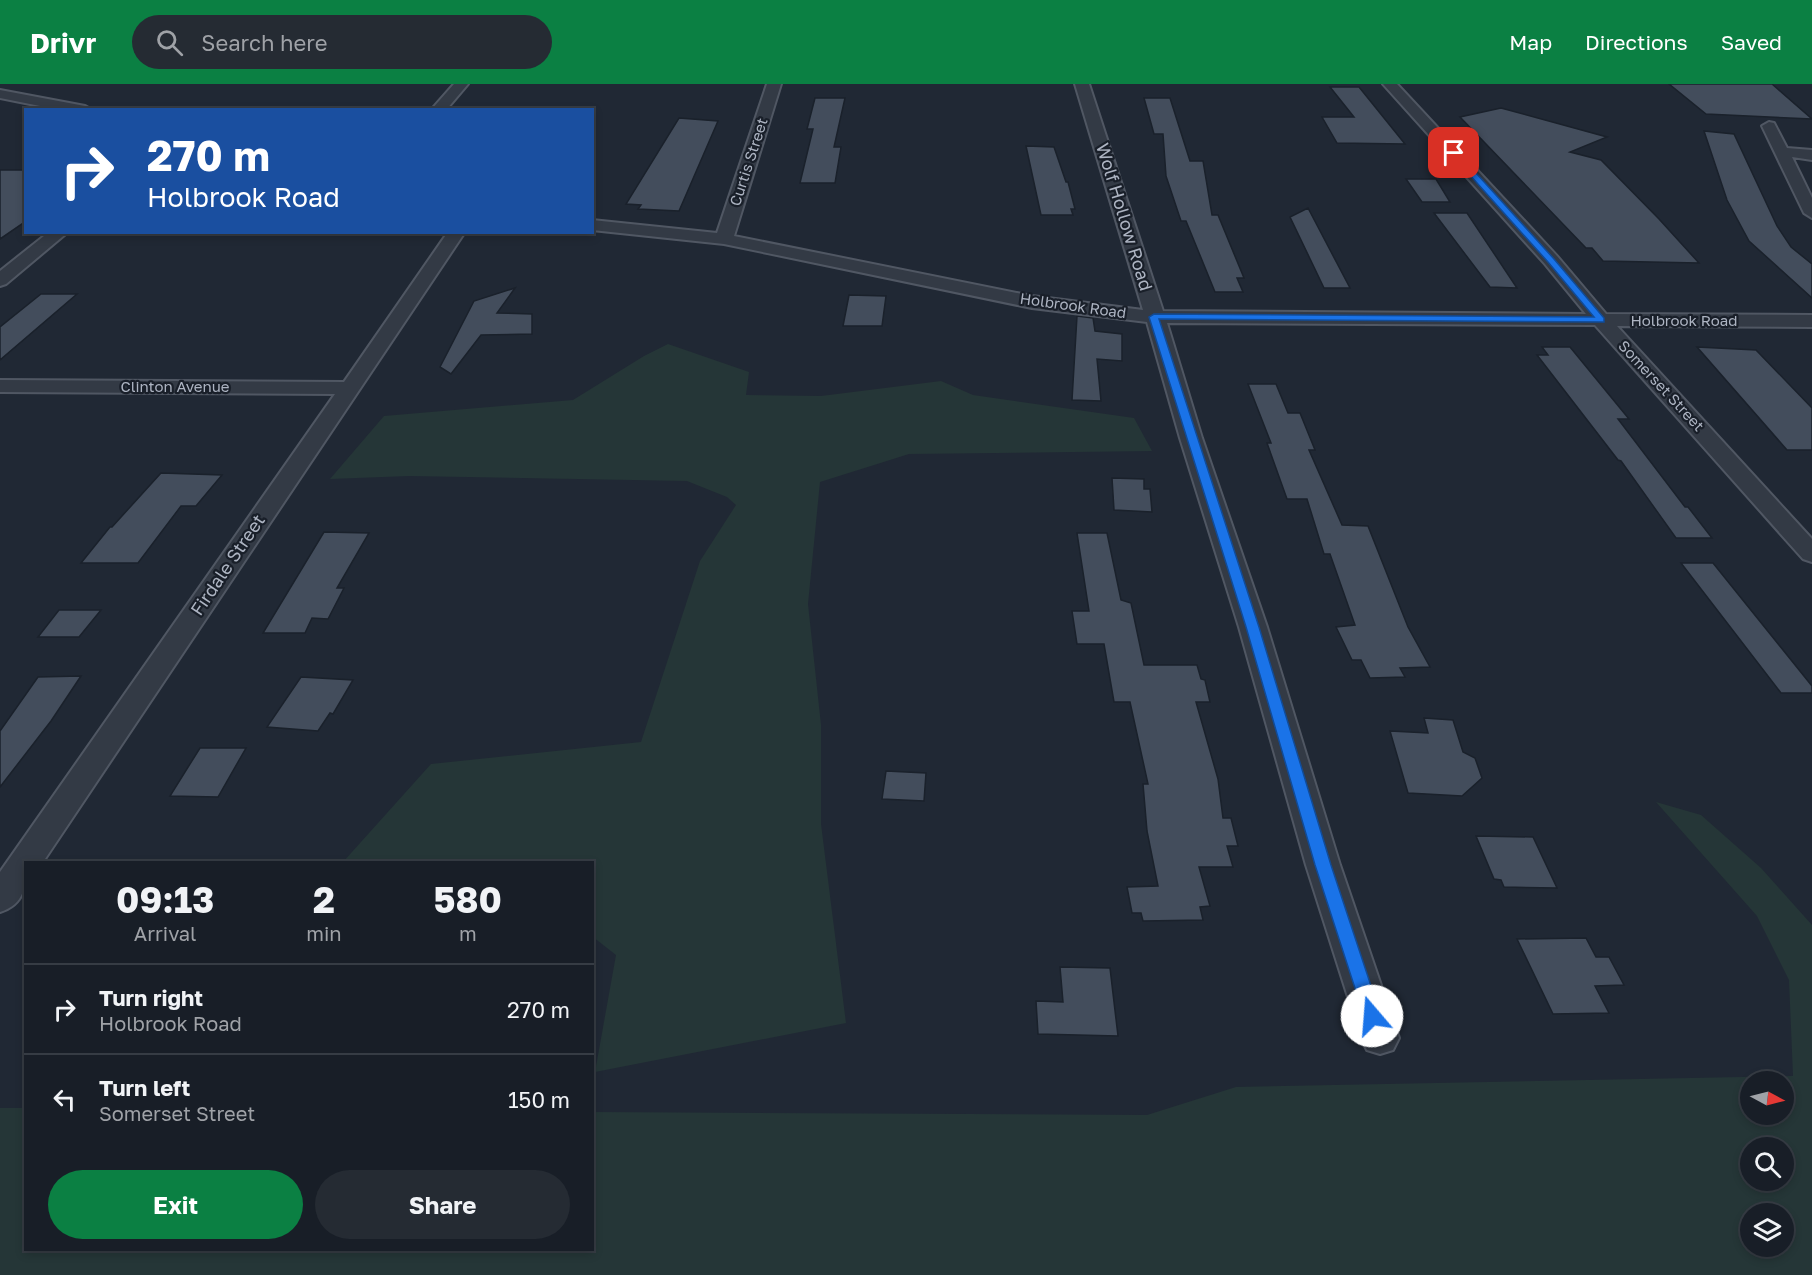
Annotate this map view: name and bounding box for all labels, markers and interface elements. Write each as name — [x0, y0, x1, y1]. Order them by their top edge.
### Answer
search box — [132, 15, 552, 69]
text: Drivr — [30, 26, 96, 59]
icon: search — [153, 26, 186, 59]
text: Search here — [201, 29, 327, 56]
text: Map — [1509, 29, 1552, 55]
text: Directions — [1585, 29, 1688, 55]
text: Saved — [1721, 29, 1782, 55]
street label: Curtis Street — [725, 115, 771, 208]
pin — [1428, 127, 1479, 178]
text: 270 m — [147, 130, 270, 180]
icon: right — [48, 132, 126, 210]
icon: arrive — [1437, 136, 1470, 169]
street label: Wolf Hollow Road — [1092, 140, 1158, 293]
text: Holbrook Road — [147, 181, 340, 213]
street label: Holbrook Road — [1019, 289, 1127, 321]
street label: Holbrook Road — [1630, 311, 1738, 329]
street label: Somerset Street — [1615, 336, 1708, 434]
street label: Clinton Avenue — [120, 377, 230, 395]
street label: Firdale Street — [185, 510, 269, 619]
text: 09:13 — [116, 878, 214, 921]
text: 2 — [313, 878, 335, 921]
text: 580 — [434, 878, 502, 921]
text: Arrival — [134, 921, 196, 945]
text: min — [306, 921, 342, 945]
text: m — [459, 921, 477, 945]
text: Turn right — [99, 984, 203, 1011]
position arrow — [1340, 984, 1404, 1048]
icon: right — [48, 993, 81, 1026]
text: 270 m — [507, 996, 570, 1023]
text: Holbrook Road — [99, 1011, 242, 1035]
north arrow — [1740, 1071, 1794, 1125]
map controls — [1740, 1071, 1794, 1257]
text: Turn left — [99, 1074, 190, 1101]
icon: left — [48, 1083, 81, 1116]
text: 150 m — [508, 1086, 570, 1113]
text: Somerset Street — [99, 1101, 255, 1125]
button: search — [1740, 1137, 1794, 1191]
button: Exit — [48, 1170, 303, 1239]
button: Share — [315, 1170, 570, 1239]
button: layers — [1740, 1203, 1794, 1257]

